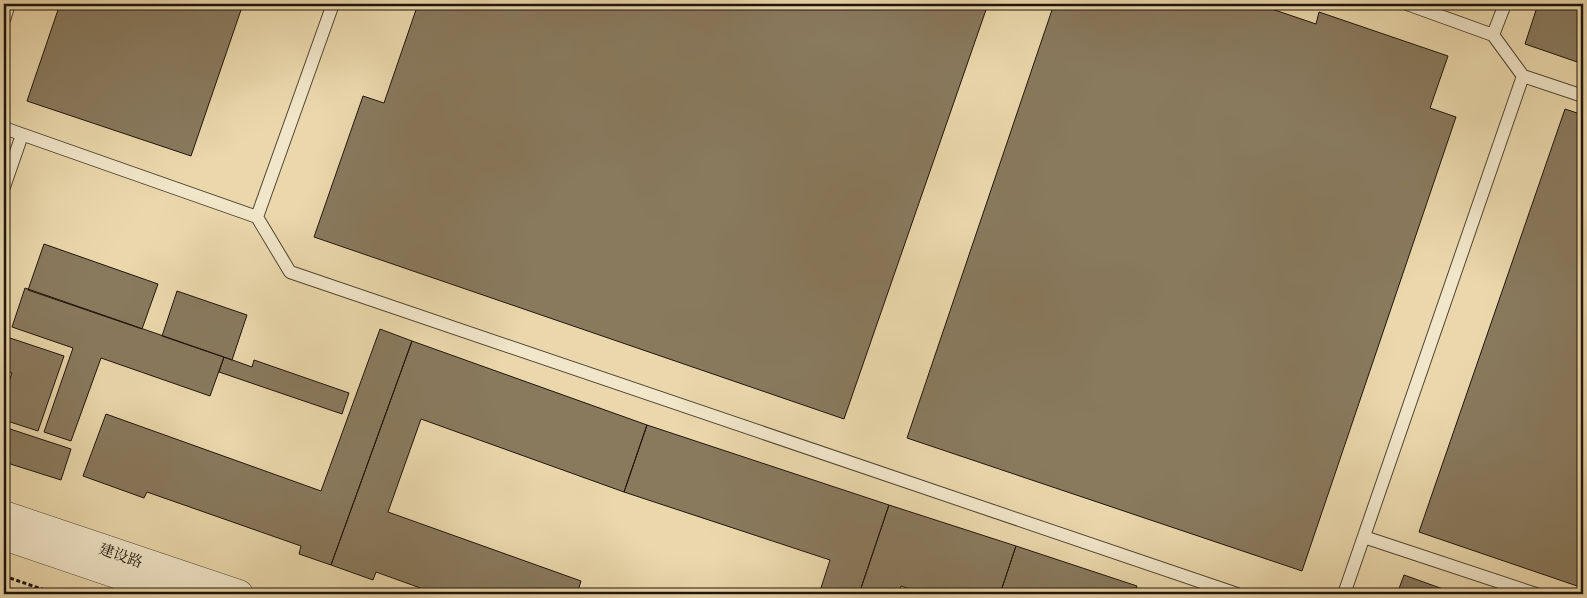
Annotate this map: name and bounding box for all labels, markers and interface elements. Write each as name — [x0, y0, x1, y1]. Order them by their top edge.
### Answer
street label: 建设路 — [96, 538, 146, 572]

